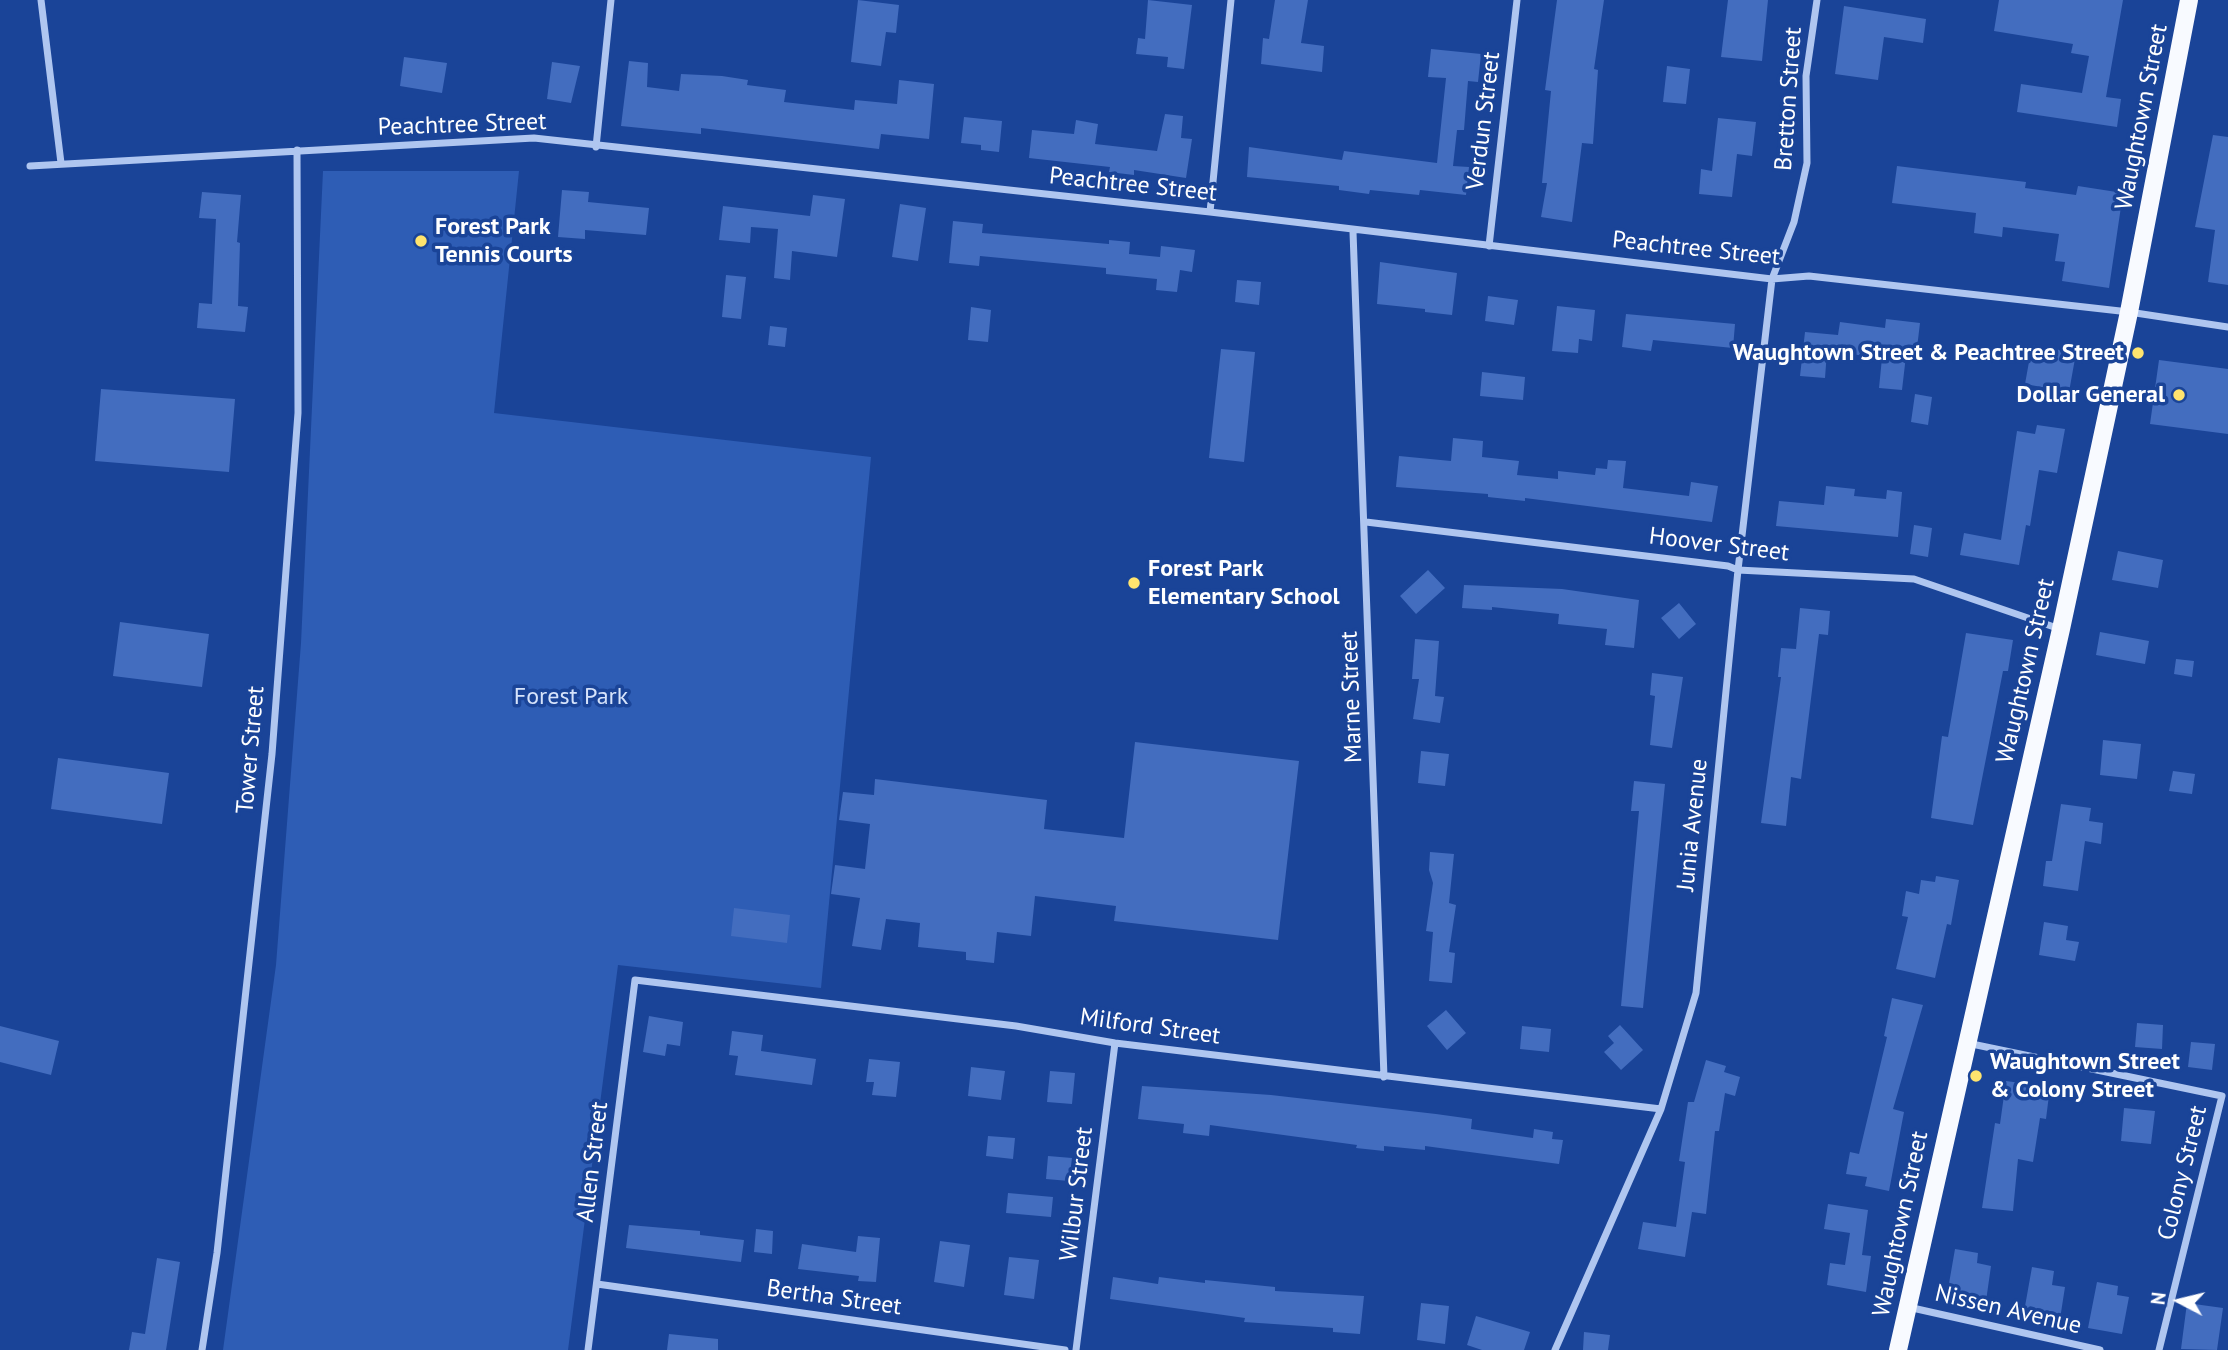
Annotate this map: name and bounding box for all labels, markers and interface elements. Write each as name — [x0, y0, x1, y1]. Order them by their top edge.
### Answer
street label: Waughtown Street — [2110, 22, 2174, 212]
street label: Bretton Street — [1770, 26, 1808, 172]
street label: Verdun Street — [1461, 50, 1507, 192]
street label: Peachtree Street — [377, 108, 547, 142]
street label: Peachtree Street — [1048, 162, 1218, 208]
place label: Forest Park Tennis Courts — [435, 213, 573, 269]
street label: Peachtree Street — [1611, 226, 1781, 272]
marker: Forest Park Tennis Courts — [413, 233, 429, 249]
place label: Waughtown Street & Peachtree Street — [1733, 339, 2124, 367]
marker: Waughtown Street & Peachtree Street — [2130, 345, 2146, 361]
place label: Dollar General — [2017, 381, 2165, 409]
marker: Dollar General — [2171, 387, 2187, 403]
street label: Hoover Street — [1647, 522, 1791, 568]
place label: Forest Park Elementary School — [1148, 555, 1340, 611]
marker: Forest Park Elementary School — [1126, 575, 1142, 591]
street label: Waughtown Street — [1991, 576, 2061, 766]
street label: Marne Street — [1335, 631, 1369, 763]
park label: Forest Park — [514, 683, 628, 711]
street label: Tower Street — [231, 685, 271, 815]
street label: Junia Avenue — [1672, 757, 1714, 893]
street label: Milford Street — [1078, 1003, 1222, 1051]
place label: Waughtown Street & Colony Street — [1990, 1048, 2180, 1104]
marker: Waughtown Street & Colony Street — [1968, 1068, 1984, 1084]
street label: Allen Street — [571, 1100, 615, 1224]
street label: Colony Street — [2152, 1103, 2214, 1243]
street label: Wilbur Street — [1054, 1125, 1100, 1263]
street label: Waughtown Street — [1867, 1129, 1935, 1319]
north arrow — [2144, 1266, 2214, 1336]
street label: Bertha Street — [765, 1274, 903, 1322]
street label: Nissen Avenue — [1932, 1279, 2084, 1341]
text: N — [2145, 1291, 2171, 1306]

